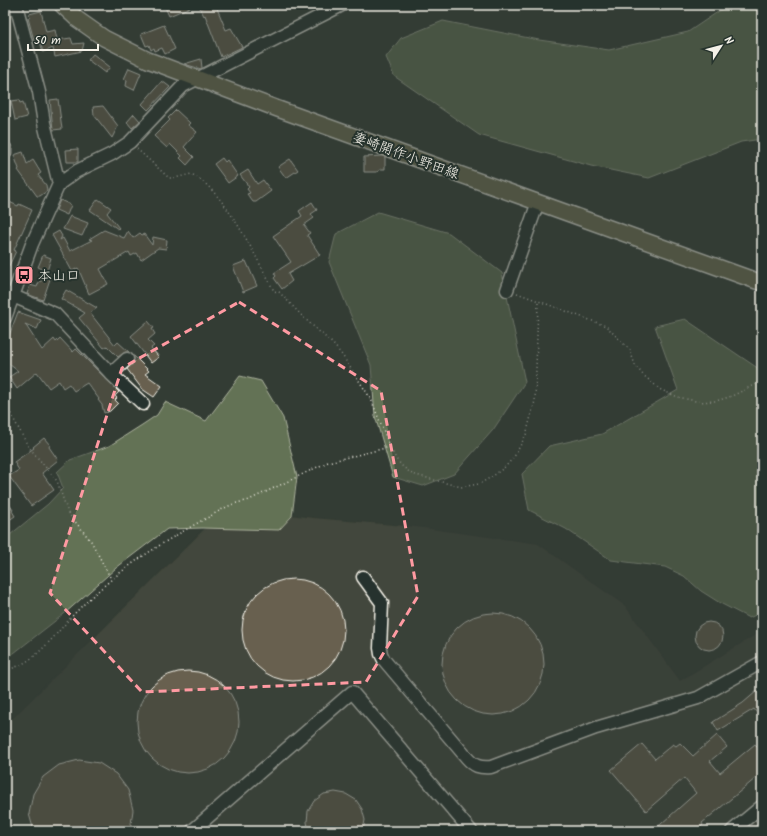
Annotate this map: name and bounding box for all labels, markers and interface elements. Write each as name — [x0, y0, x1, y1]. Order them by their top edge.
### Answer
scale bar — [28, 26, 98, 52]
north arrow — [701, 26, 741, 66]
text: 50 m — [34, 31, 61, 50]
text: N — [719, 33, 738, 49]
street label: 妻崎開作小野田線 — [349, 126, 462, 185]
bus stop icon: 本山口 — [13, 264, 35, 286]
place label: 本山口 — [38, 265, 80, 287]

